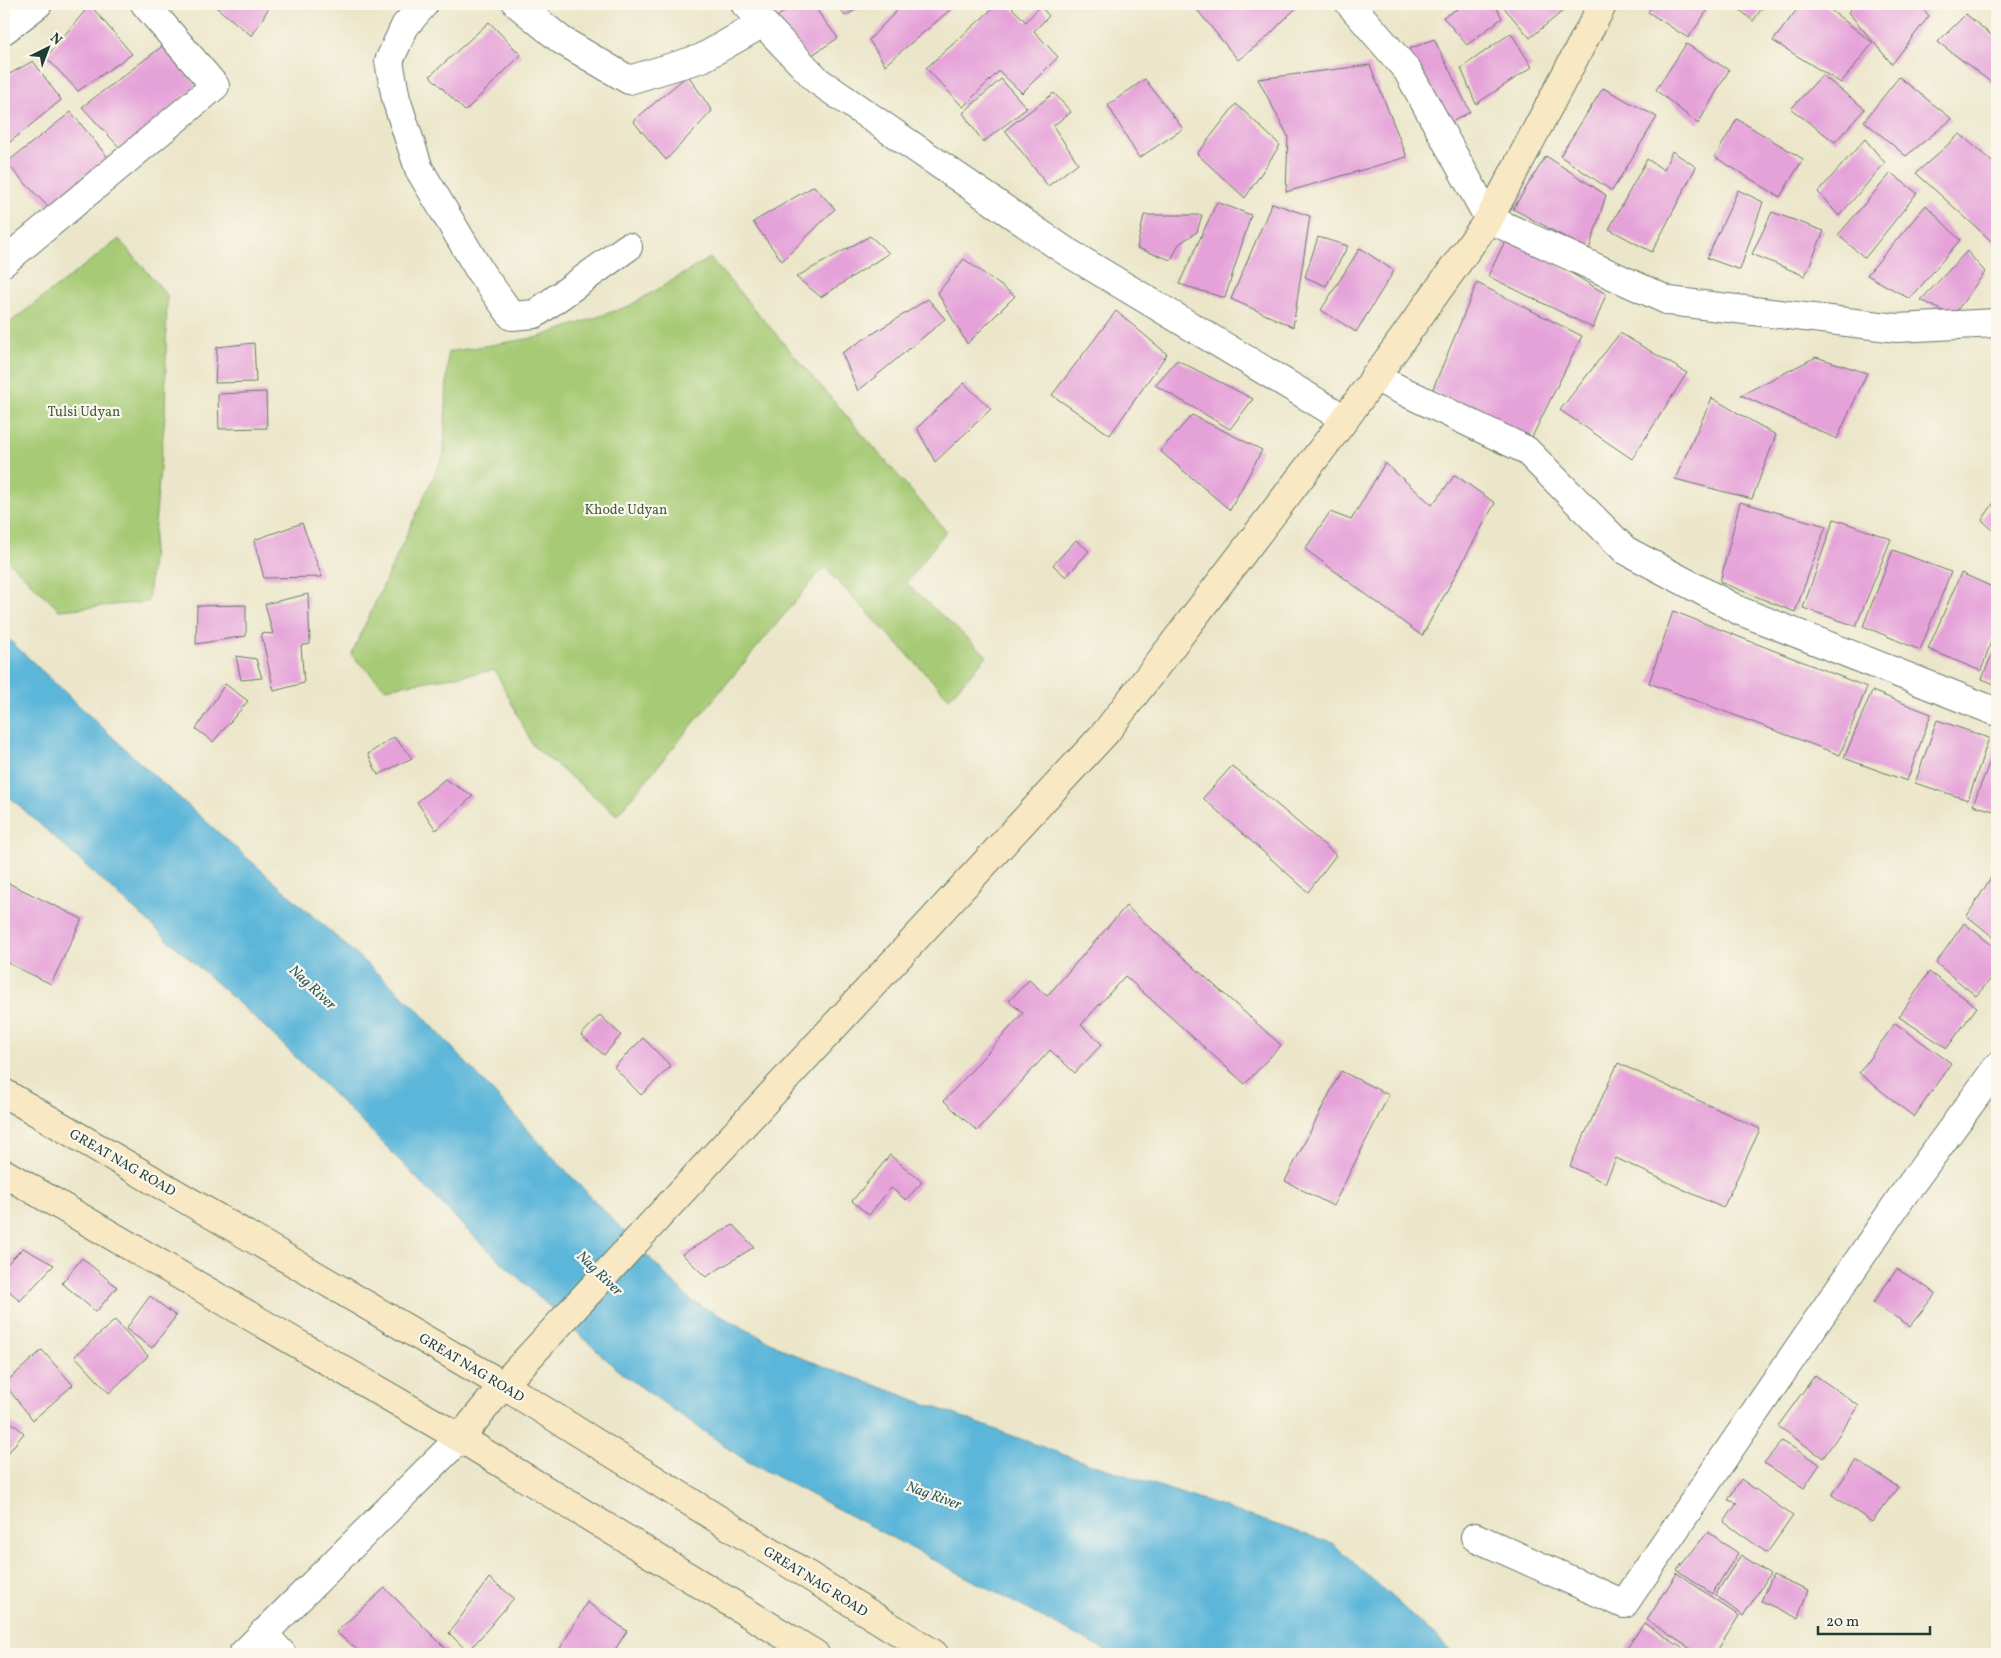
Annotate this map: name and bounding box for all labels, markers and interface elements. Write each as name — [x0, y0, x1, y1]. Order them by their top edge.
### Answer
north arrow — [22, 22, 72, 72]
text: N — [46, 29, 66, 50]
park label: Tulsi Udyan — [48, 403, 120, 422]
park label: Khode Udyan — [585, 501, 667, 520]
water label: Nag River — [284, 961, 340, 1016]
street label: GREAT NAG ROAD — [66, 1125, 179, 1201]
water label: Nag River — [571, 1247, 627, 1302]
street label: GREAT NAG ROAD — [415, 1329, 527, 1407]
water label: Nag River — [903, 1477, 964, 1516]
street label: GREAT NAG ROAD — [759, 1542, 871, 1622]
scale bar — [1818, 1603, 1931, 1635]
text: 20 m — [1826, 1612, 1859, 1633]

